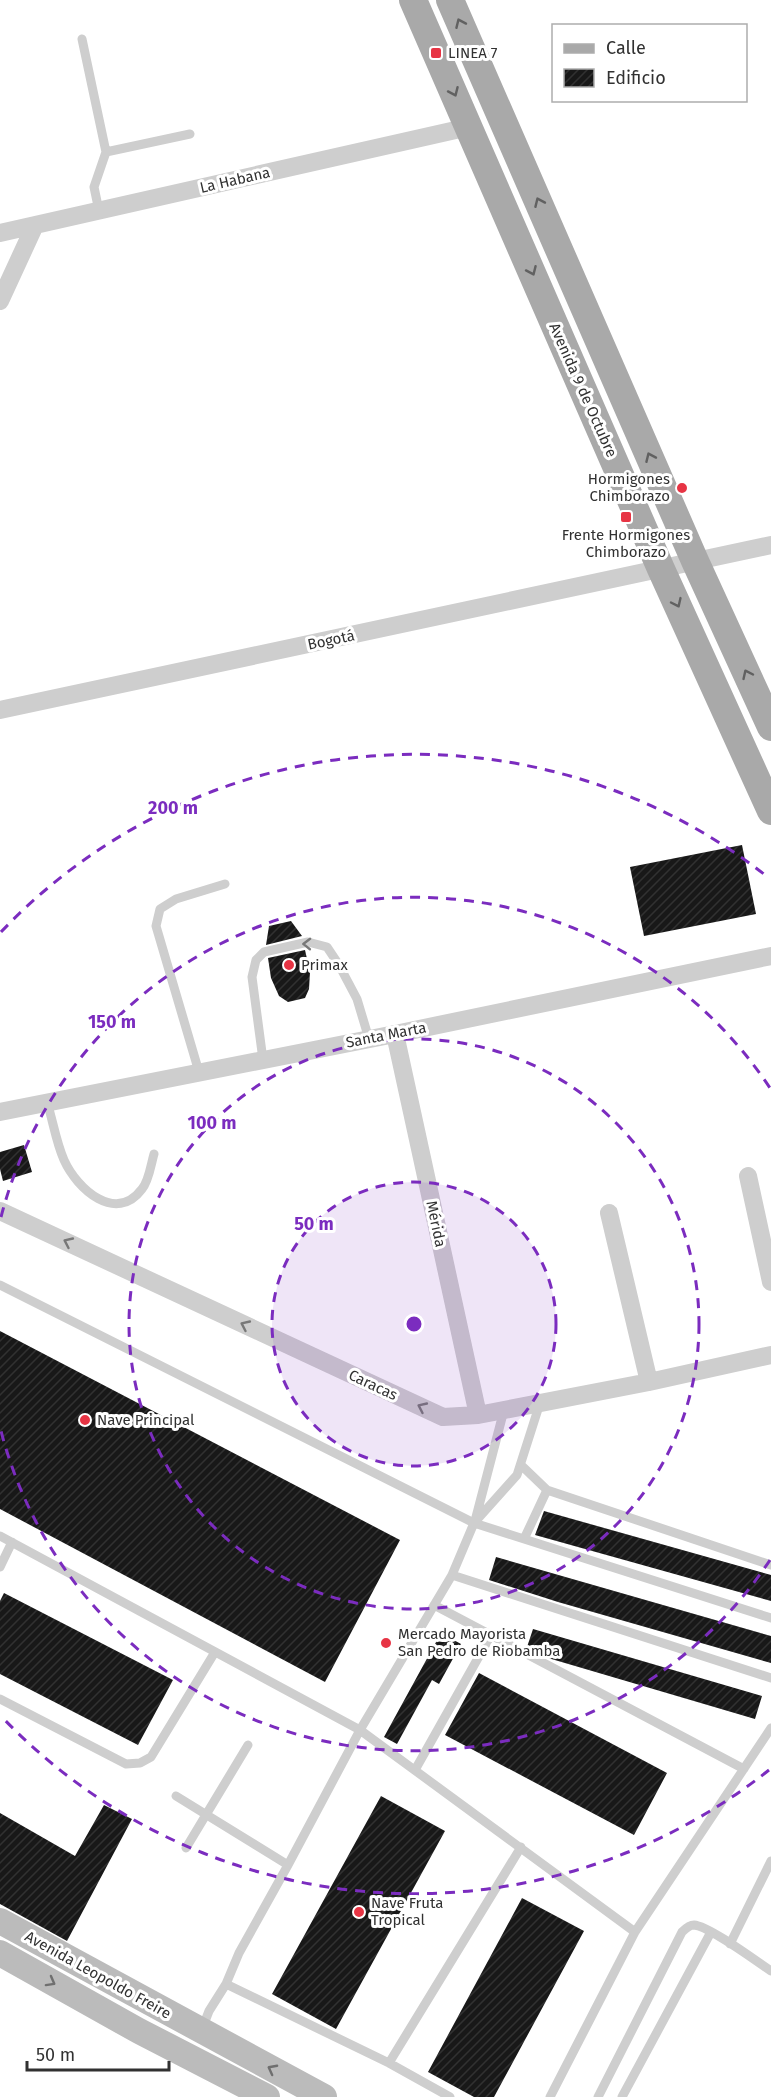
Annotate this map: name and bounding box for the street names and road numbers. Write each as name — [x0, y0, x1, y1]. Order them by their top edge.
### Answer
street label: La Habana — [198, 163, 272, 197]
street label: Avenida 9 de Octubre — [545, 320, 621, 460]
street label: Bogotá — [306, 626, 356, 654]
street label: Santa Marta — [344, 1018, 428, 1052]
street label: Mérida — [422, 1199, 450, 1249]
street label: Caracas — [346, 1366, 400, 1404]
street label: Avenida Leopoldo Freire — [22, 1927, 174, 2023]

